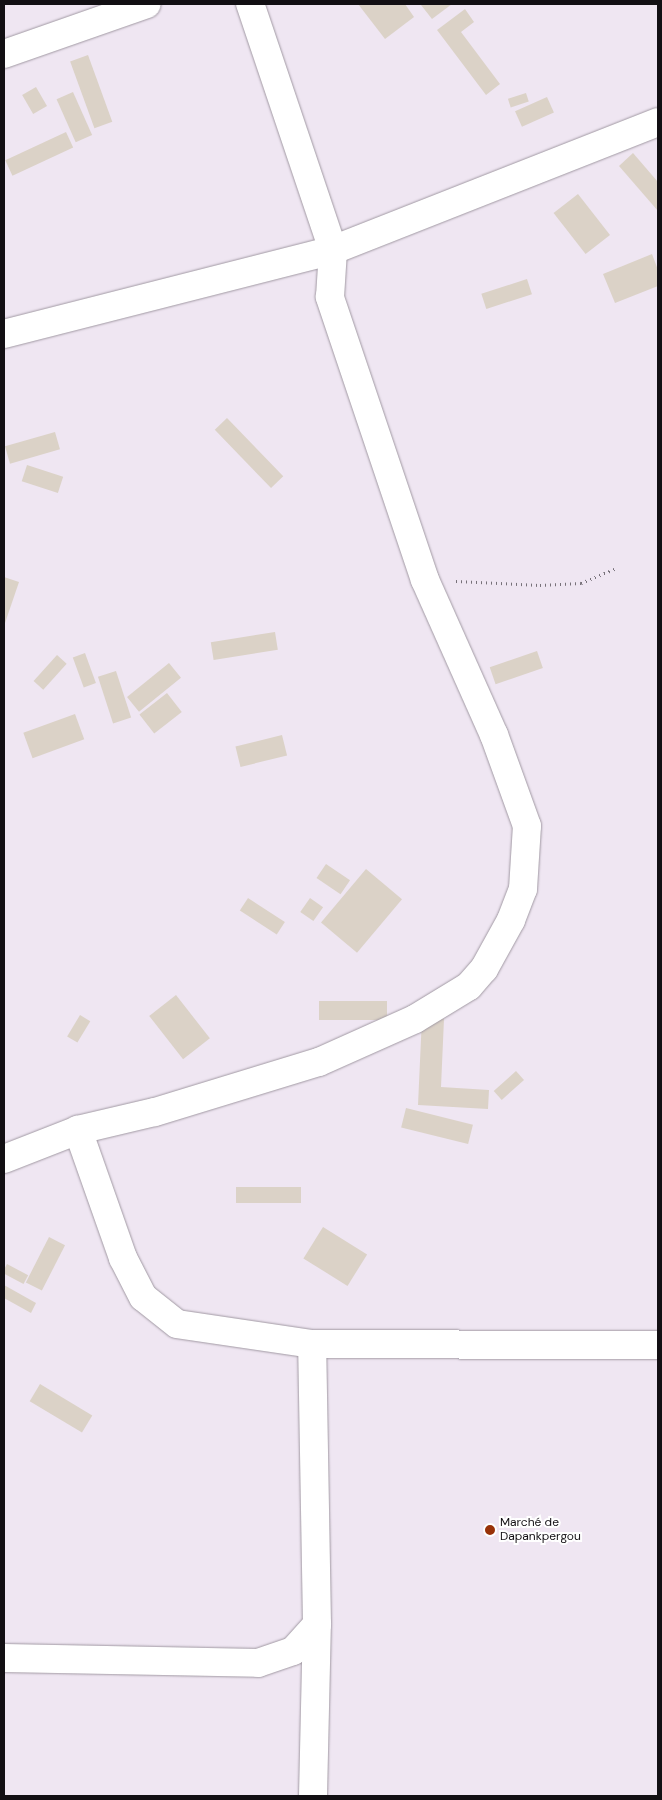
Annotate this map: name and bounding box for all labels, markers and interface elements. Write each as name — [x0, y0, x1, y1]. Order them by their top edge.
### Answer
place label: Marché de Dapankpergou — [500, 1516, 581, 1544]
marker: Marché de Dapankpergou — [484, 1524, 496, 1536]

